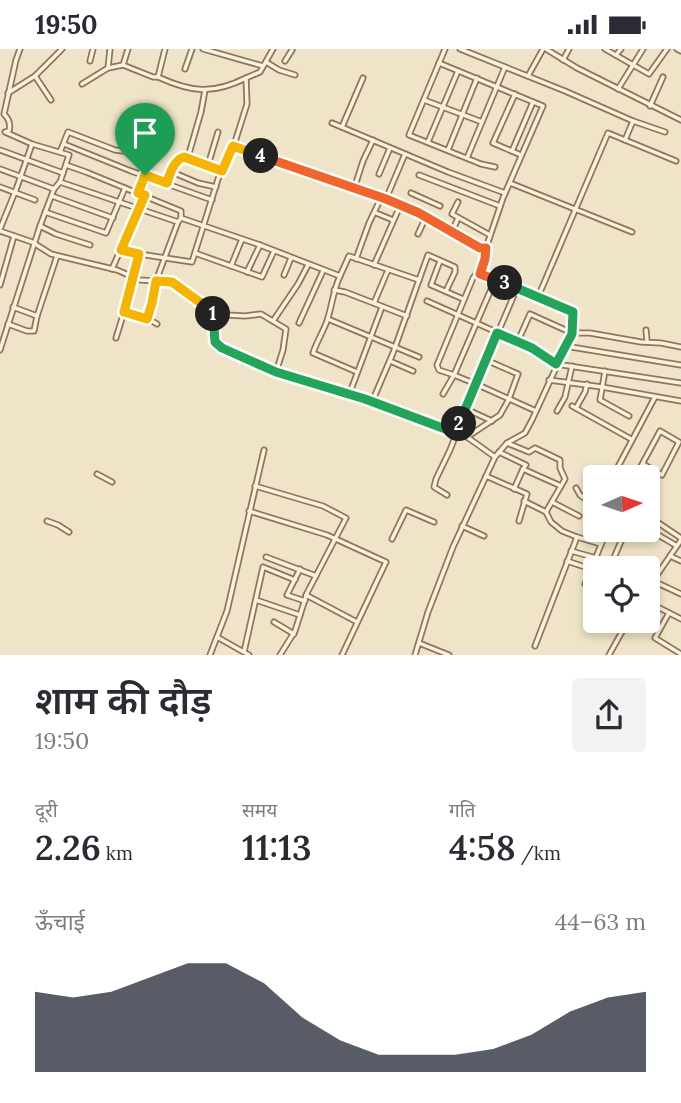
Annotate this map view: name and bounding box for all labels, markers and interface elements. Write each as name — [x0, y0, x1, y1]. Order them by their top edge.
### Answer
text: 19:50 — [35, 8, 98, 41]
pin — [115, 103, 175, 175]
icon: arrive — [126, 114, 164, 152]
pin: 4 — [244, 139, 278, 173]
text: 4 — [255, 143, 266, 167]
pin: 3 — [488, 265, 522, 301]
text: 3 — [499, 270, 510, 294]
pin: 1 — [196, 296, 230, 331]
text: 1 — [209, 301, 216, 325]
pin: 2 — [442, 407, 476, 441]
text: 2 — [453, 411, 464, 435]
north arrow — [583, 465, 660, 543]
map controls — [583, 465, 660, 633]
button: locate — [583, 556, 660, 633]
text: शाम की दौड़ — [35, 676, 211, 724]
button: share — [572, 678, 646, 752]
text: 19:50 — [35, 726, 89, 755]
text: दूरी — [35, 798, 58, 822]
text: समय — [242, 798, 277, 822]
text: गति — [449, 798, 475, 822]
text: 2.26 — [35, 825, 101, 870]
text: 11:13 — [242, 825, 311, 870]
text: 4:58 — [449, 825, 516, 870]
text: km — [101, 841, 133, 865]
text: /km — [516, 841, 561, 865]
text: ऊँचाई — [35, 907, 85, 936]
text: 44–63 m — [555, 907, 646, 936]

